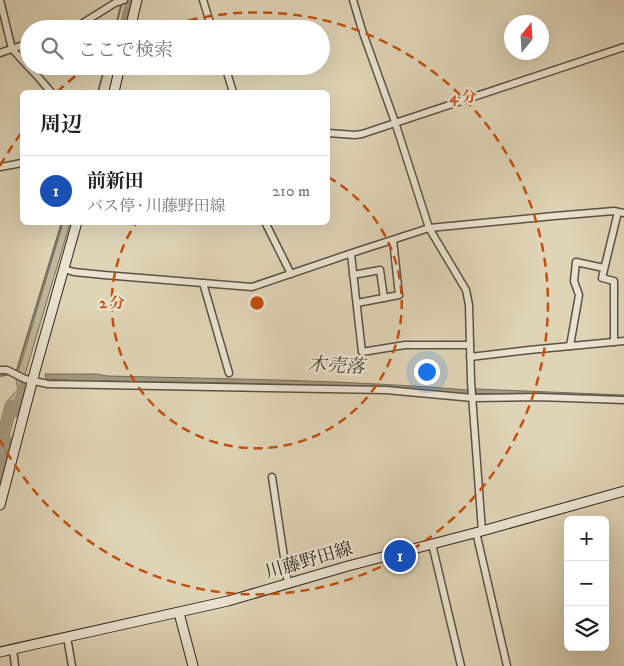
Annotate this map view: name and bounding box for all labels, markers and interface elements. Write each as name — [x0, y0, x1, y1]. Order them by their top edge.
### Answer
north arrow — [504, 15, 549, 60]
search box — [20, 20, 330, 75]
icon: search — [38, 34, 66, 62]
text: ここで検索 — [78, 39, 173, 62]
text: 4 分 — [449, 88, 476, 107]
text: 周辺 — [40, 112, 82, 138]
text: 前新田 — [87, 170, 144, 193]
text: 1 — [53, 181, 59, 201]
text: 210 m — [272, 181, 310, 201]
text: バス停 · 川藤野田線 — [87, 196, 226, 216]
text: 2 分 — [99, 294, 125, 313]
centre of rings — [248, 294, 266, 312]
water label: 木売落 — [307, 353, 368, 379]
your location — [414, 359, 440, 385]
map controls — [564, 516, 609, 651]
button: + — [564, 516, 609, 561]
pin: 1 — [384, 537, 416, 575]
street label: 川藤野田線 — [263, 538, 355, 584]
button: − — [564, 561, 609, 606]
button: layers — [564, 606, 609, 651]

